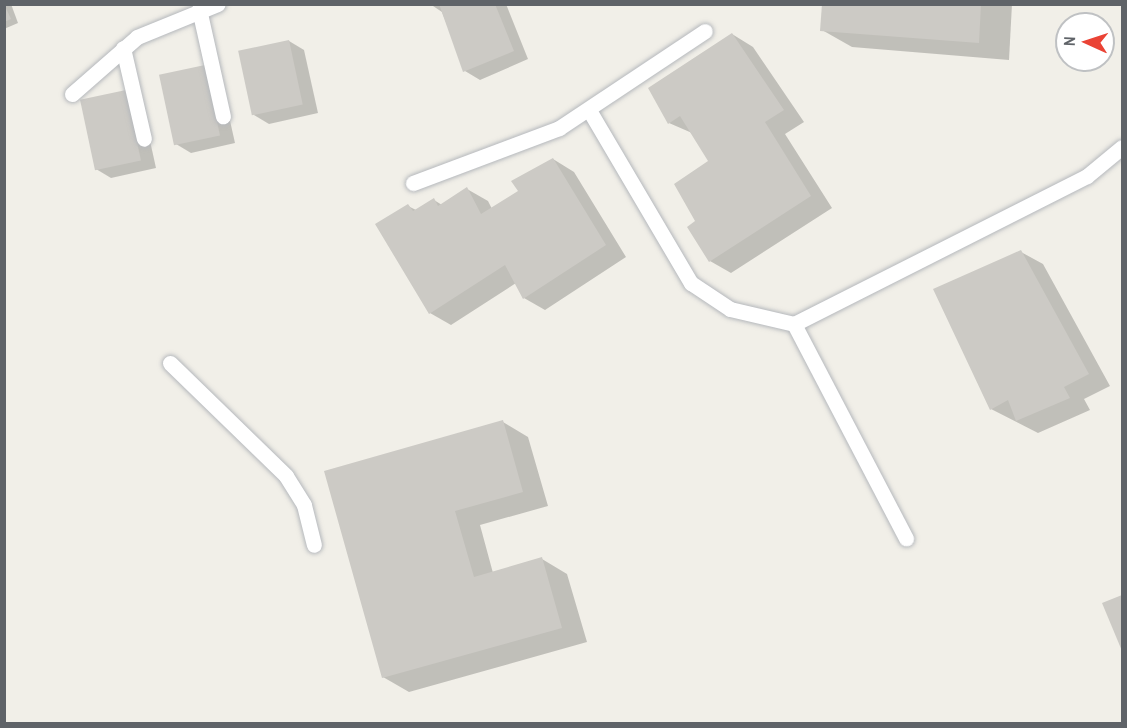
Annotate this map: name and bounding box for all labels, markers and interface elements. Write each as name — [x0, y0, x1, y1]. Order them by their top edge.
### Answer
north arrow — [1055, 12, 1115, 72]
text: N — [1058, 36, 1080, 46]

